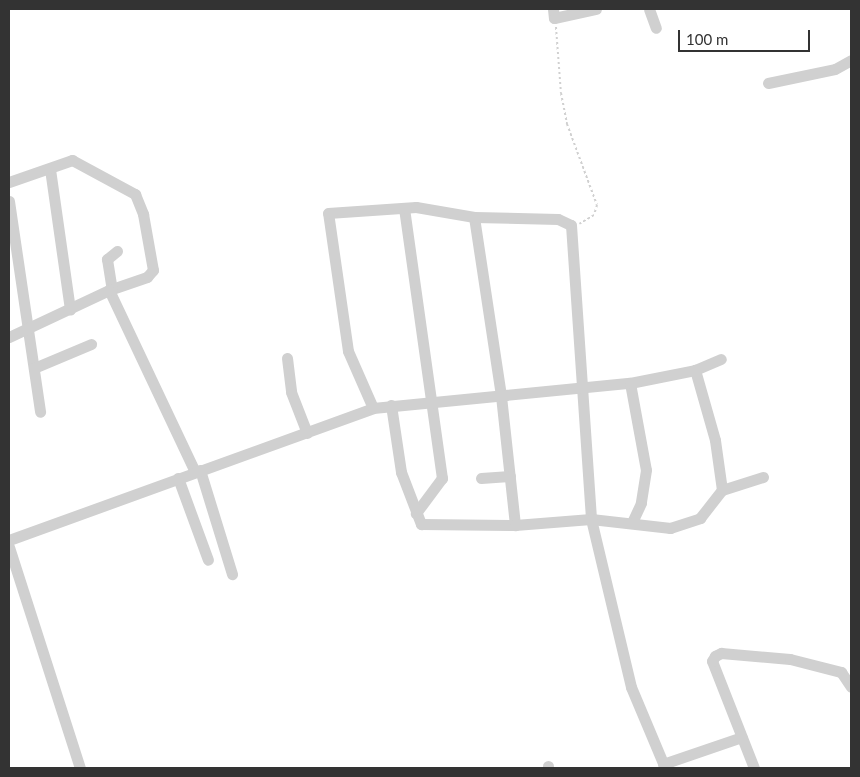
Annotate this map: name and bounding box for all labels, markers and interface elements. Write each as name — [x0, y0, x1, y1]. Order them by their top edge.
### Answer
scale bar — [680, 20, 812, 52]
text: 100 m — [686, 30, 728, 48]

